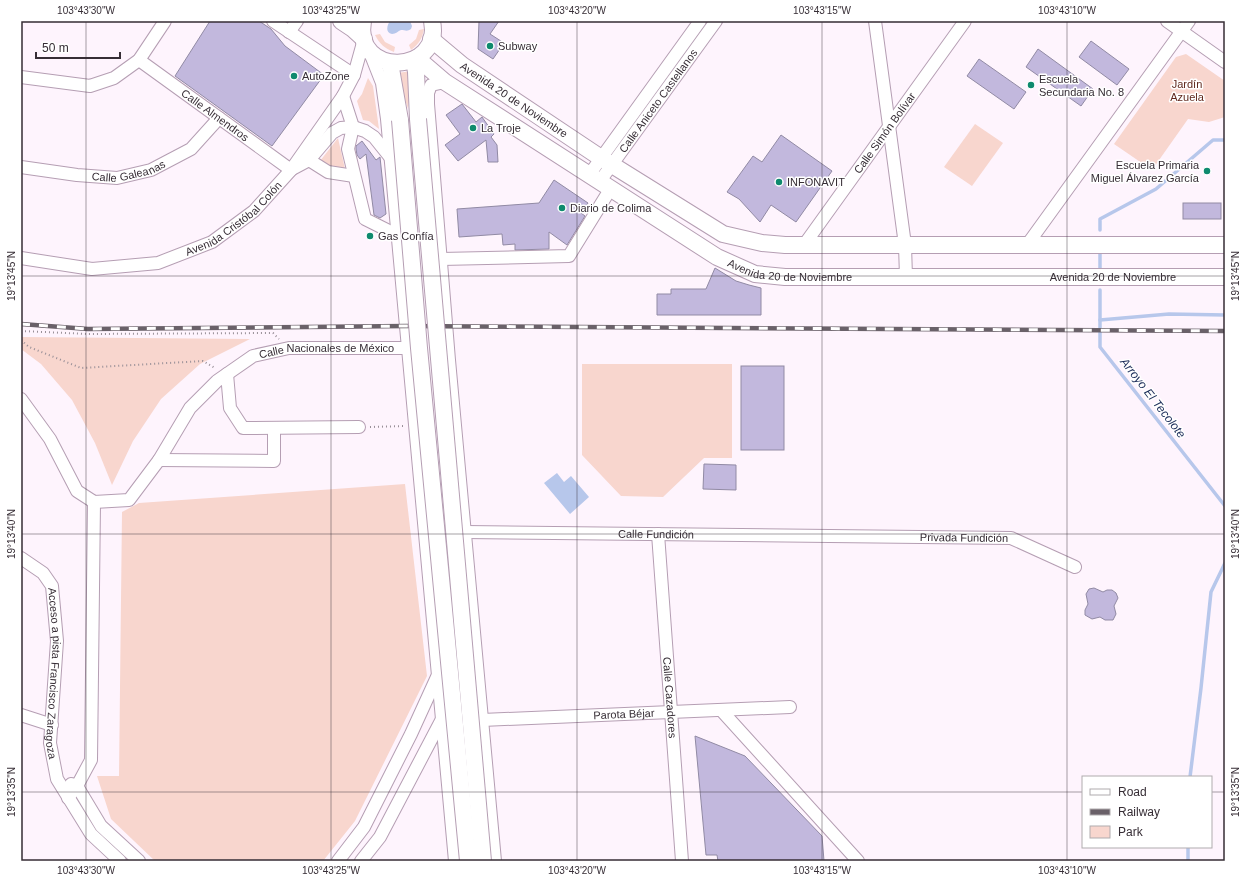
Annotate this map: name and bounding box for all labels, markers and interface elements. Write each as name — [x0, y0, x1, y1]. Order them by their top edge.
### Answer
text: 103°43'30"W — [57, 5, 115, 16]
text: 103°43'25"W — [302, 5, 360, 16]
text: 103°43'20"W — [548, 5, 606, 16]
text: 103°43'15"W — [793, 5, 851, 16]
text: 103°43'10"W — [1038, 5, 1096, 16]
scale bar — [36, 34, 120, 60]
place label: Subway — [498, 40, 538, 52]
text: 50 m — [42, 41, 69, 55]
marker: Subway — [485, 41, 495, 51]
street label: Calle Aniceto Castellanos — [617, 46, 700, 155]
street label: Avenida 20 de Noviembre — [458, 60, 570, 140]
place label: AutoZone — [302, 70, 350, 82]
marker: AutoZone — [289, 71, 299, 81]
place label: Escuela Secundaria No. 8 — [1039, 73, 1124, 98]
park label: Jardín Azuela — [1170, 78, 1205, 103]
marker: Escuela Secundaria No. 8 — [1026, 80, 1036, 90]
street label: Calle Almendros — [179, 87, 252, 144]
street label: Calle Simón Bolívar — [851, 90, 918, 176]
place label: La Troje — [481, 122, 521, 134]
marker: La Troje — [468, 123, 478, 133]
street label: Calle Galeanas — [91, 157, 168, 184]
place label: Escuela Primaria Miguel Álvarez García — [1091, 159, 1200, 184]
marker: Escuela Primaria Miguel Álvarez García — [1202, 166, 1212, 176]
place label: INFONAVIT — [787, 176, 845, 188]
marker: INFONAVIT — [774, 177, 784, 187]
street label: Avenida Cristóbal Colón — [184, 179, 284, 258]
place label: Diario de Colima — [570, 202, 652, 214]
marker: Diario de Colima — [557, 203, 567, 213]
place label: Gas Confía — [378, 230, 435, 242]
marker: Gas Confía — [365, 231, 375, 241]
text: 19°13'45"N — [6, 251, 17, 301]
text: 19°13'45"N — [1230, 251, 1241, 301]
street label: Avenida 20 de Noviembre — [726, 257, 852, 283]
street label: Avenida 20 de Noviembre — [1050, 271, 1176, 283]
street label: Calle Nacionales de México — [258, 342, 394, 361]
water label: Arroyo El Tecolote — [1117, 354, 1189, 441]
text: 19°13'40"N — [6, 509, 17, 559]
text: 19°13'40"N — [1230, 509, 1241, 559]
street label: Calle Fundición — [618, 528, 694, 541]
street label: Privada Fundición — [920, 531, 1008, 544]
street label: Acceso a pista Francisco Zaragoza — [44, 587, 63, 761]
street label: Calle Cazadores — [661, 657, 679, 739]
street label: Parota Béjar — [593, 707, 655, 721]
text: 19°13'35"N — [6, 767, 17, 817]
text: 19°13'35"N — [1230, 767, 1241, 817]
legend — [1082, 776, 1212, 848]
text: Road — [1118, 785, 1147, 799]
text: Railway — [1118, 805, 1160, 819]
text: Park — [1118, 825, 1144, 839]
text: 103°43'30"W — [57, 865, 115, 876]
text: 103°43'25"W — [302, 865, 360, 876]
text: 103°43'20"W — [548, 865, 606, 876]
text: 103°43'15"W — [793, 865, 851, 876]
text: 103°43'10"W — [1038, 865, 1096, 876]

